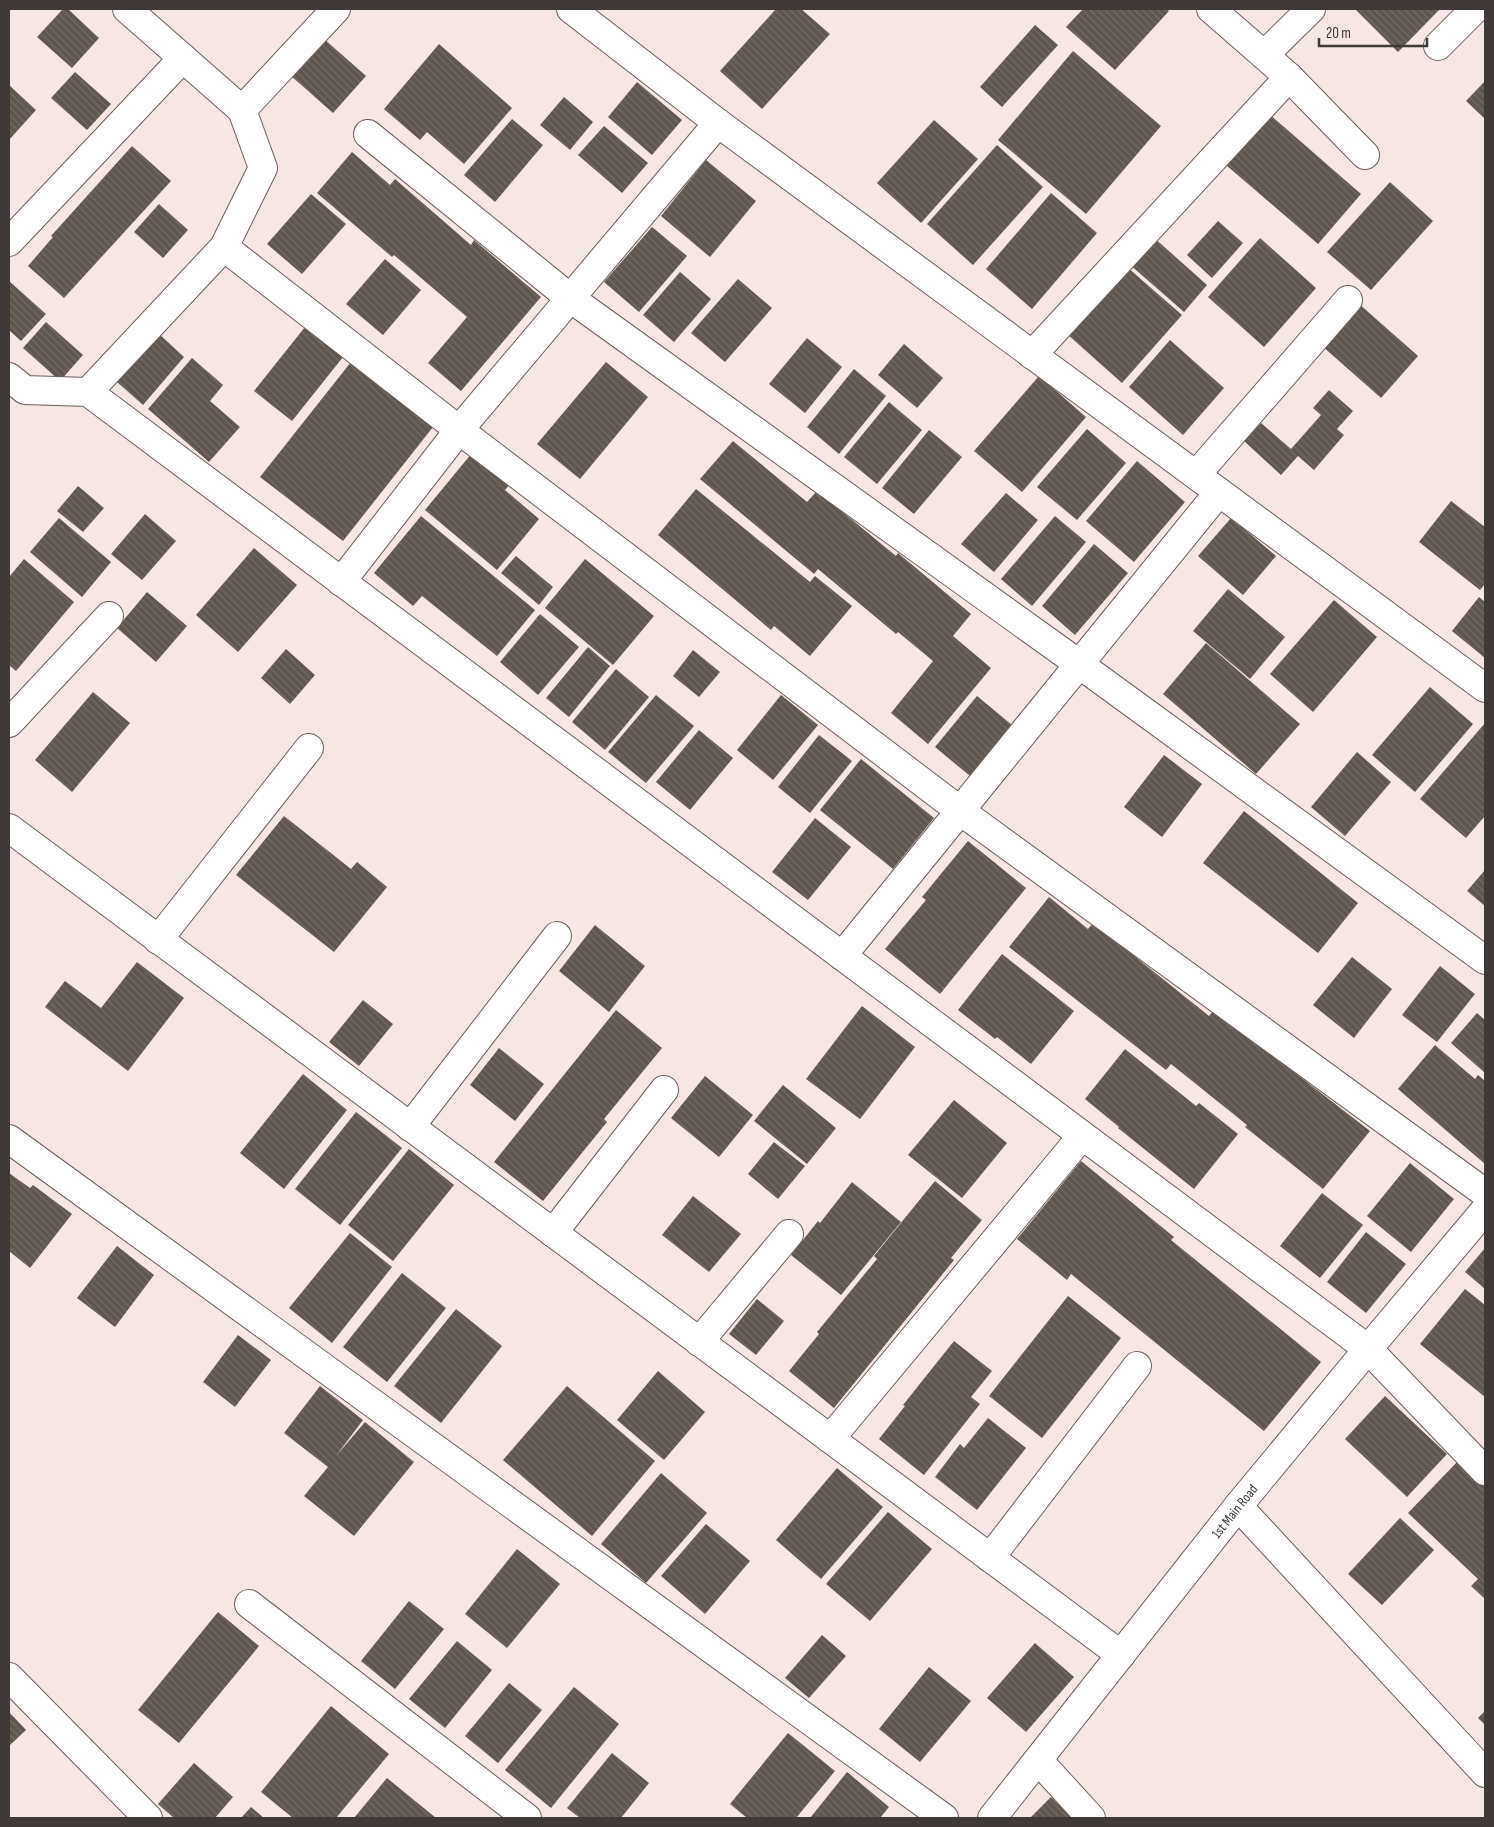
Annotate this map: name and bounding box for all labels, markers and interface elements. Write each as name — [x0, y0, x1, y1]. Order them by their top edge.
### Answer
scale bar — [1319, 15, 1426, 47]
text: 20 m — [1326, 24, 1351, 43]
street label: 1st Main Road — [1207, 1481, 1261, 1541]

